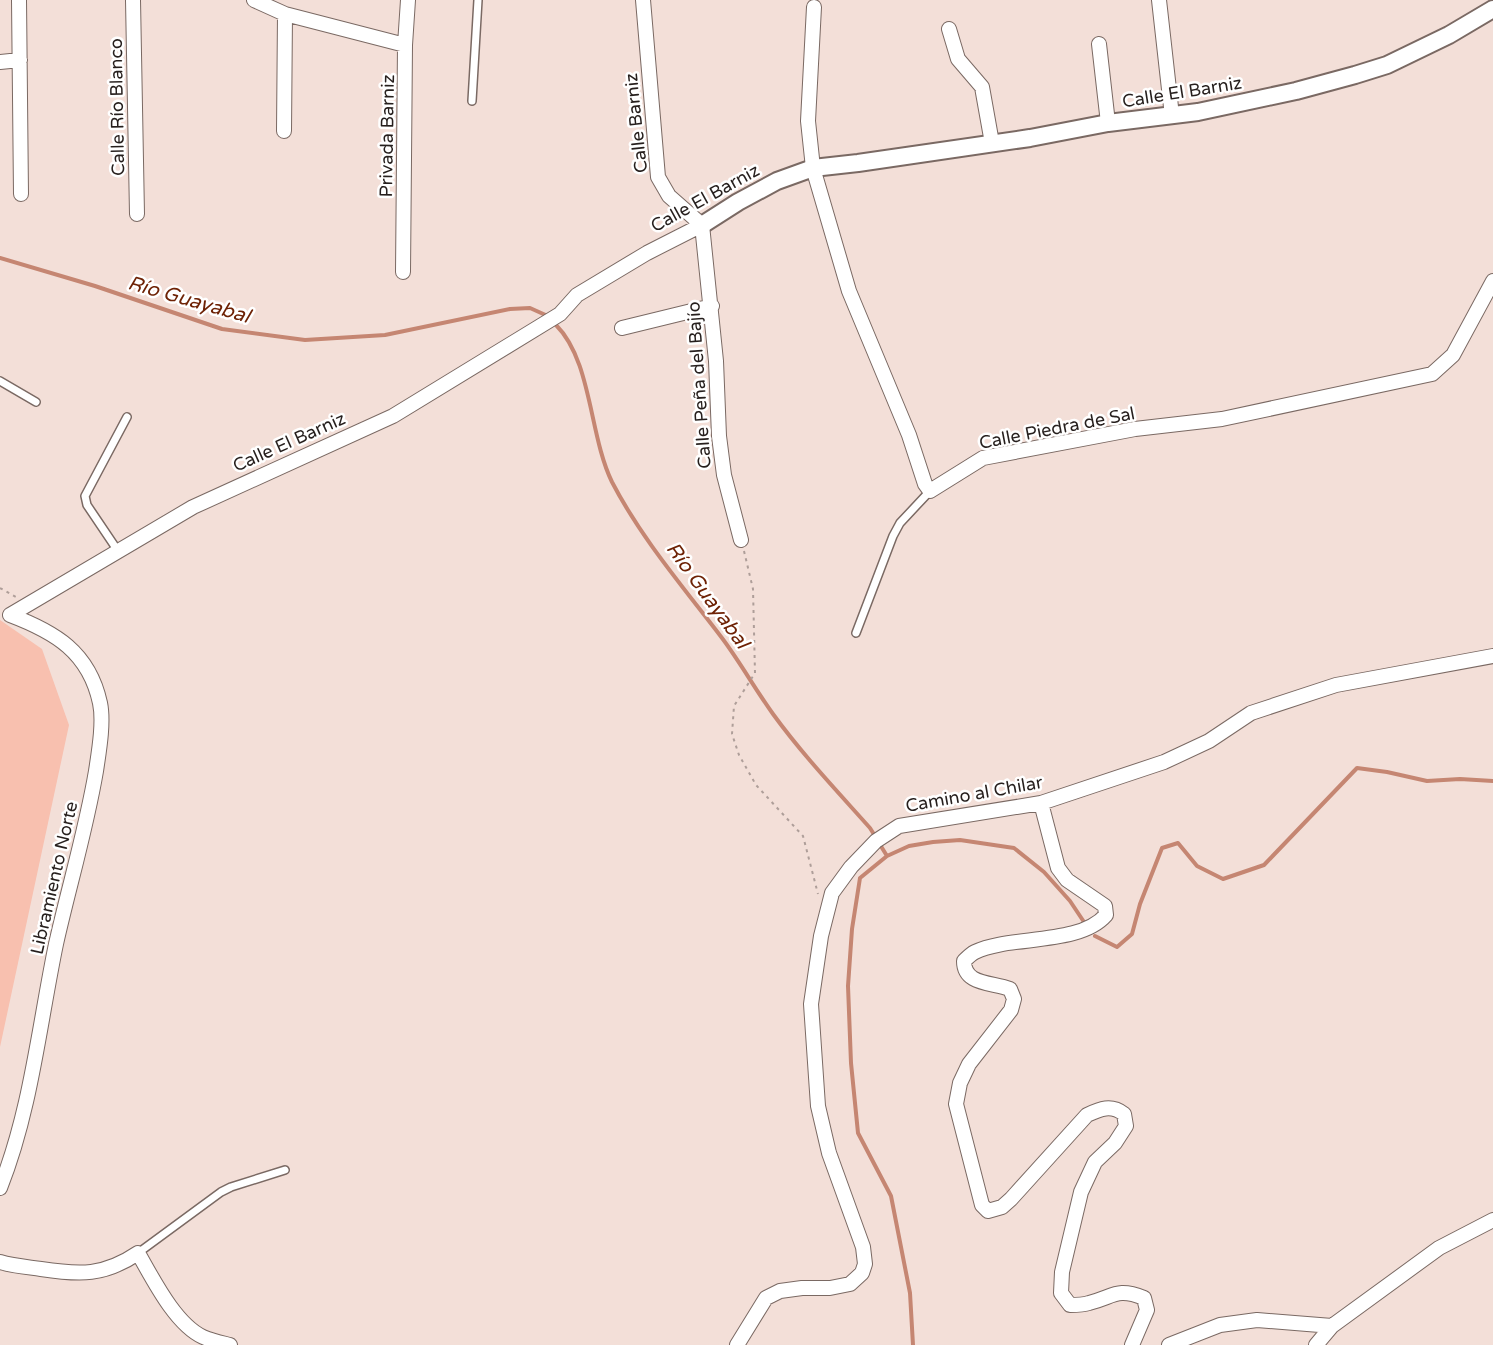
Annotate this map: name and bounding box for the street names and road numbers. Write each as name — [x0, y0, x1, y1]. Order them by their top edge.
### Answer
street label: Calle Río Blanco — [105, 38, 129, 176]
street label: Calle Barniz — [620, 72, 652, 174]
street label: Calle El Barniz — [1121, 72, 1244, 112]
street label: Privada Barniz — [375, 74, 399, 198]
street label: Calle El Barniz — [647, 159, 763, 237]
street label: Calle Peña del Bajío — [682, 301, 716, 469]
street label: Calle Piedra de Sal — [977, 402, 1137, 454]
street label: Calle El Barniz — [229, 407, 349, 477]
street label: Camino al Chilar — [904, 771, 1044, 817]
street label: Libramiento Norte — [26, 799, 82, 957]

